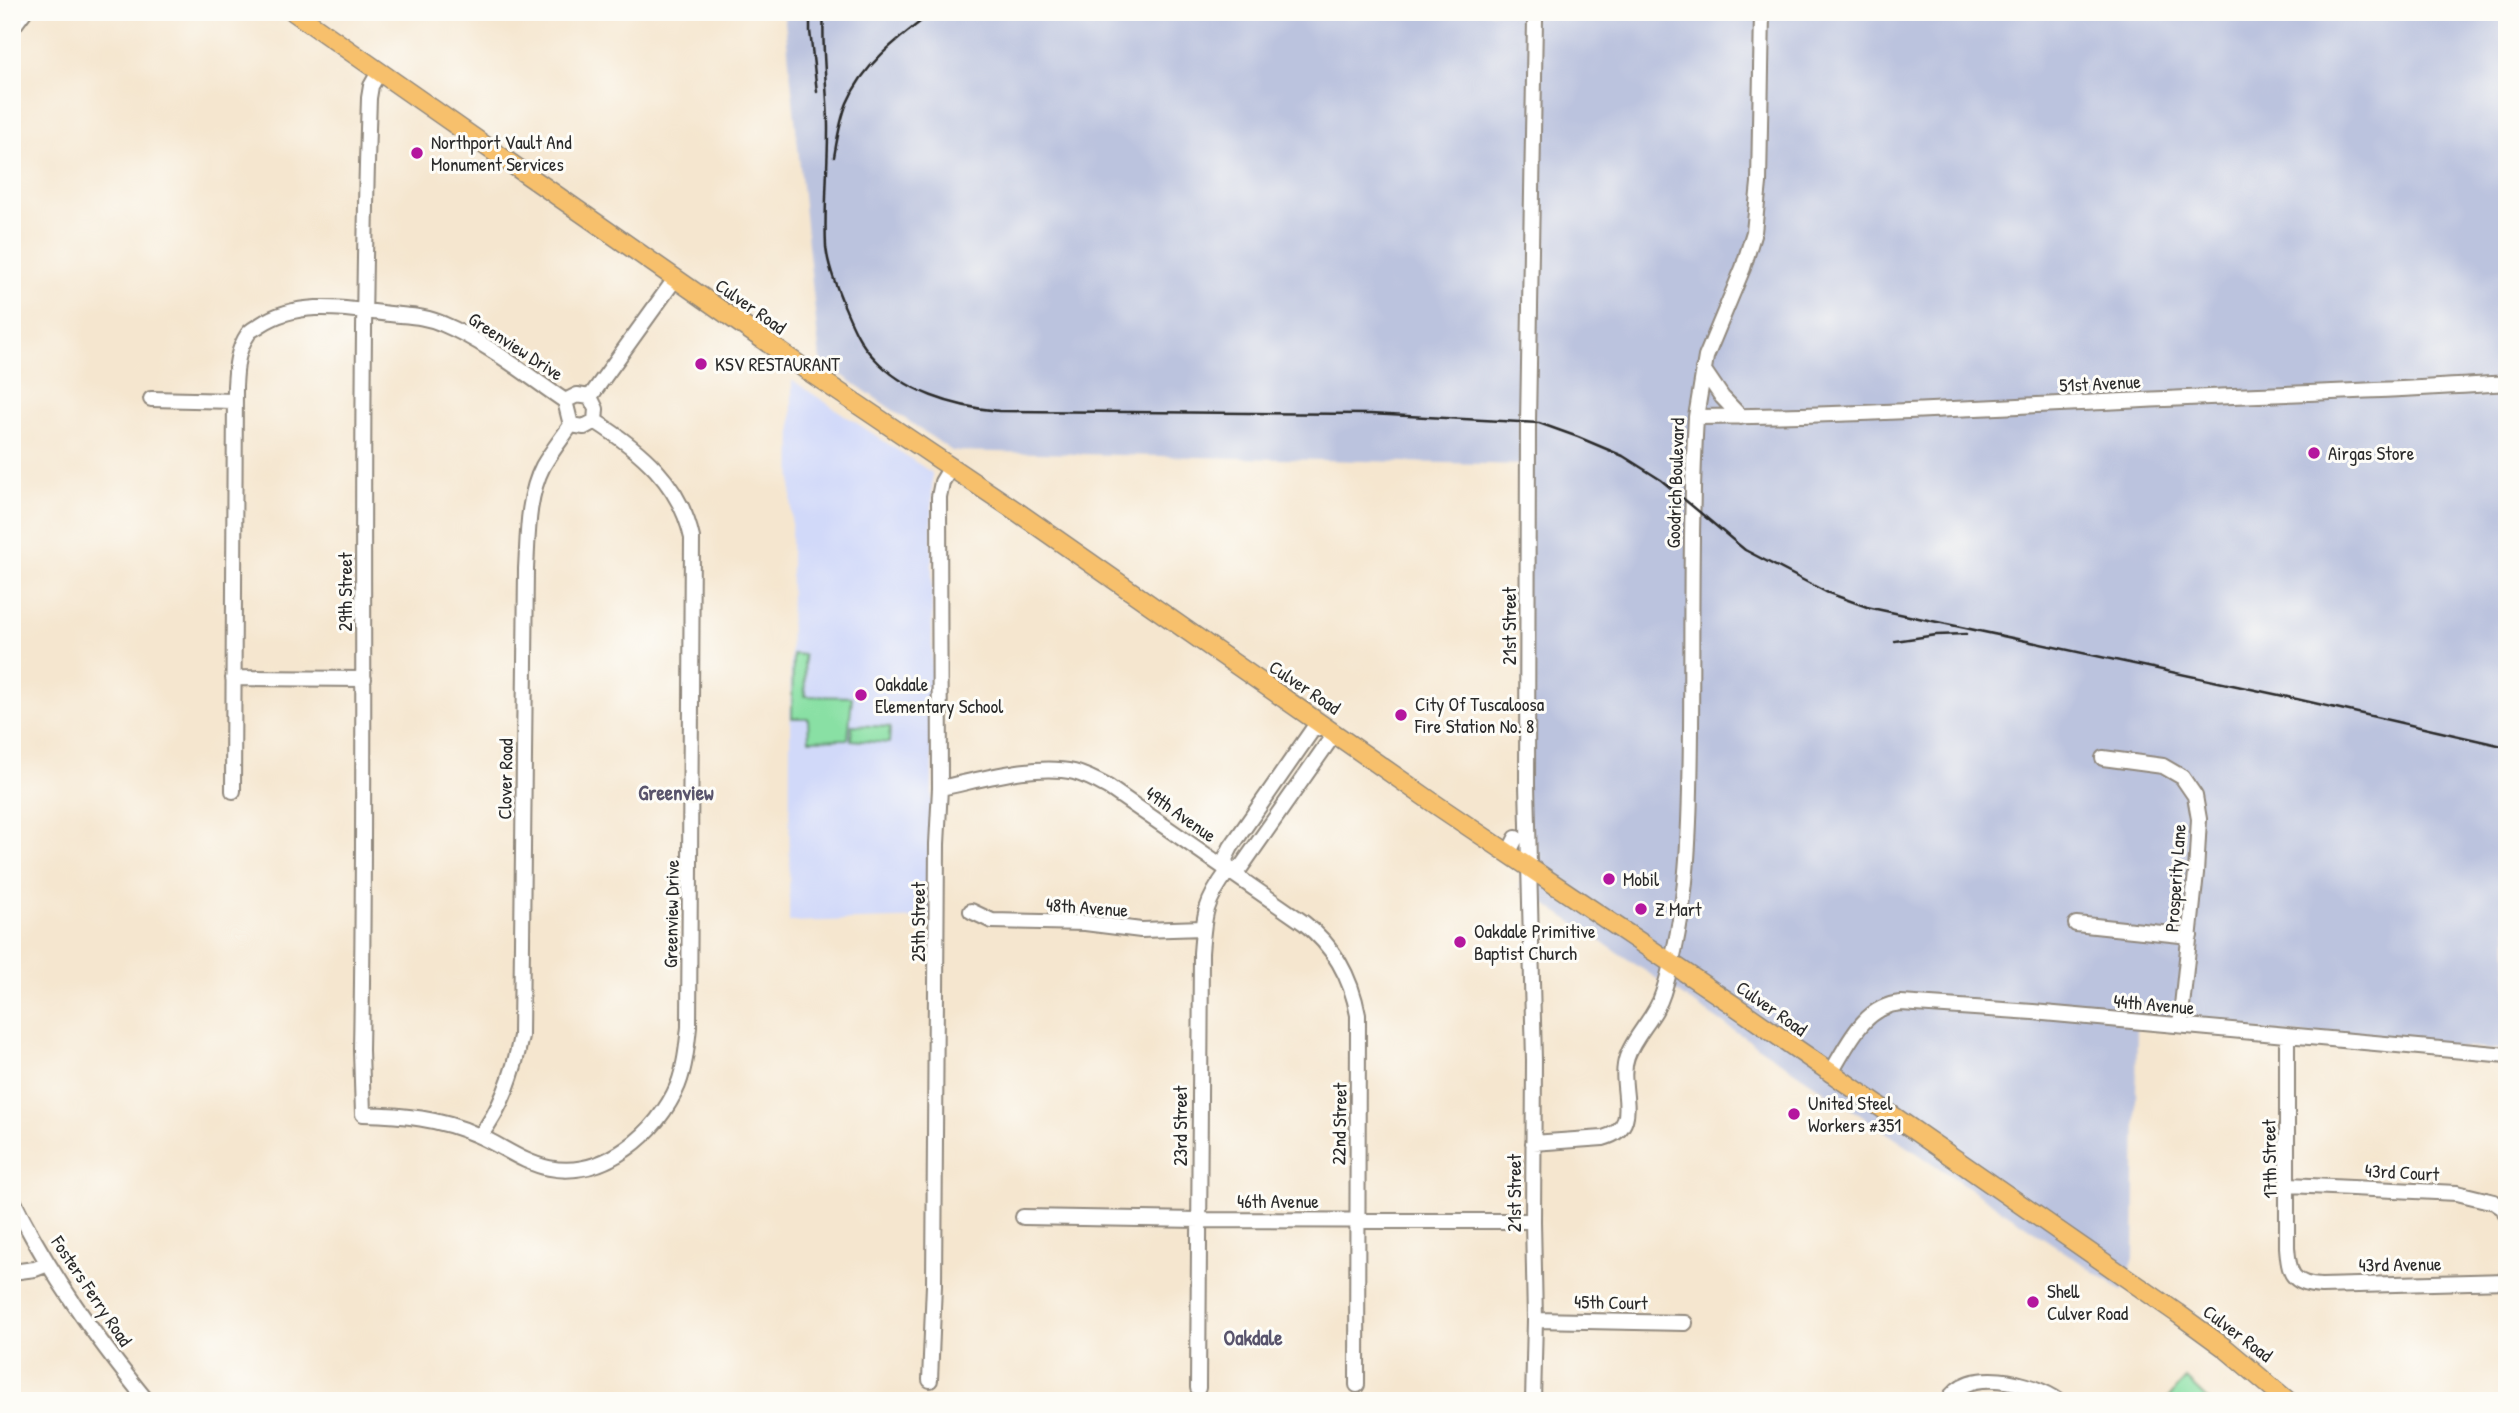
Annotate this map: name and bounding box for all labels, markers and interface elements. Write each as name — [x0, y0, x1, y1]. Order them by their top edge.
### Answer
place label: Northport Vault And Monument Services — [431, 129, 572, 177]
marker: Northport Vault And Monument Services — [409, 145, 425, 161]
street label: Culver Road — [710, 272, 792, 340]
street label: Greenview Drive — [463, 306, 569, 387]
place label: KSV RESTAURANT — [715, 351, 841, 377]
marker: KSV RESTAURANT — [693, 356, 709, 372]
street label: 51st Avenue — [2059, 368, 2142, 398]
street label: Goodrich Boulevard — [1660, 417, 1690, 549]
place label: Airgas Store — [2328, 440, 2415, 466]
marker: Airgas Store — [2306, 445, 2322, 461]
street label: 29th Street — [332, 552, 358, 631]
street label: 21st Street — [1496, 586, 1522, 665]
street label: Culver Road — [1264, 654, 1346, 721]
place label: Oakdale Elementary School — [875, 671, 1004, 719]
marker: Oakdale Elementary School — [853, 687, 869, 703]
place label: City Of Tuscaloosa Fire Station No. 8 — [1414, 691, 1545, 739]
marker: City Of Tuscaloosa Fire Station No. 8 — [1393, 707, 1409, 723]
street label: Clover Road — [491, 738, 519, 820]
district label: Greenview — [638, 778, 714, 807]
street label: 49th Avenue — [1140, 780, 1222, 848]
street label: Prosperity Lane — [2158, 823, 2192, 933]
street label: Greenview Drive — [657, 859, 685, 968]
place label: Mobil — [1623, 866, 1660, 892]
marker: Mobil — [1601, 871, 1617, 887]
street label: 25th Street — [905, 882, 931, 962]
street label: 48th Avenue — [1045, 891, 1129, 923]
place label: Z Mart — [1655, 896, 1702, 922]
marker: Z Mart — [1633, 901, 1649, 917]
place label: Oakdale Primitive Baptist Church — [1474, 918, 1596, 966]
marker: Oakdale Primitive Baptist Church — [1452, 934, 1468, 950]
street label: Culver Road — [1731, 974, 1813, 1042]
street label: 44th Avenue — [2112, 988, 2196, 1021]
street label: 22nd Street — [1325, 1082, 1353, 1165]
street label: 23rd Street — [1167, 1085, 1193, 1166]
place label: United Steel Workers #351 — [1808, 1090, 1901, 1138]
marker: United Steel Workers #351 — [1786, 1106, 1802, 1122]
street label: 17th Street — [2255, 1119, 2283, 1199]
street label: 21st Street — [1501, 1153, 1527, 1232]
street label: 43rd Court — [2364, 1157, 2440, 1187]
street label: 46th Avenue — [1237, 1188, 1319, 1214]
street label: Fosters Ferry Road — [45, 1230, 139, 1352]
street label: 43rd Avenue — [2358, 1250, 2442, 1278]
place label: Shell Culver Road — [2047, 1278, 2129, 1326]
street label: 45th Court — [1574, 1288, 1648, 1316]
marker: Shell Culver Road — [2025, 1294, 2041, 1310]
street label: Culver Road — [2198, 1298, 2279, 1368]
district label: Oakdale — [1224, 1323, 1283, 1352]

